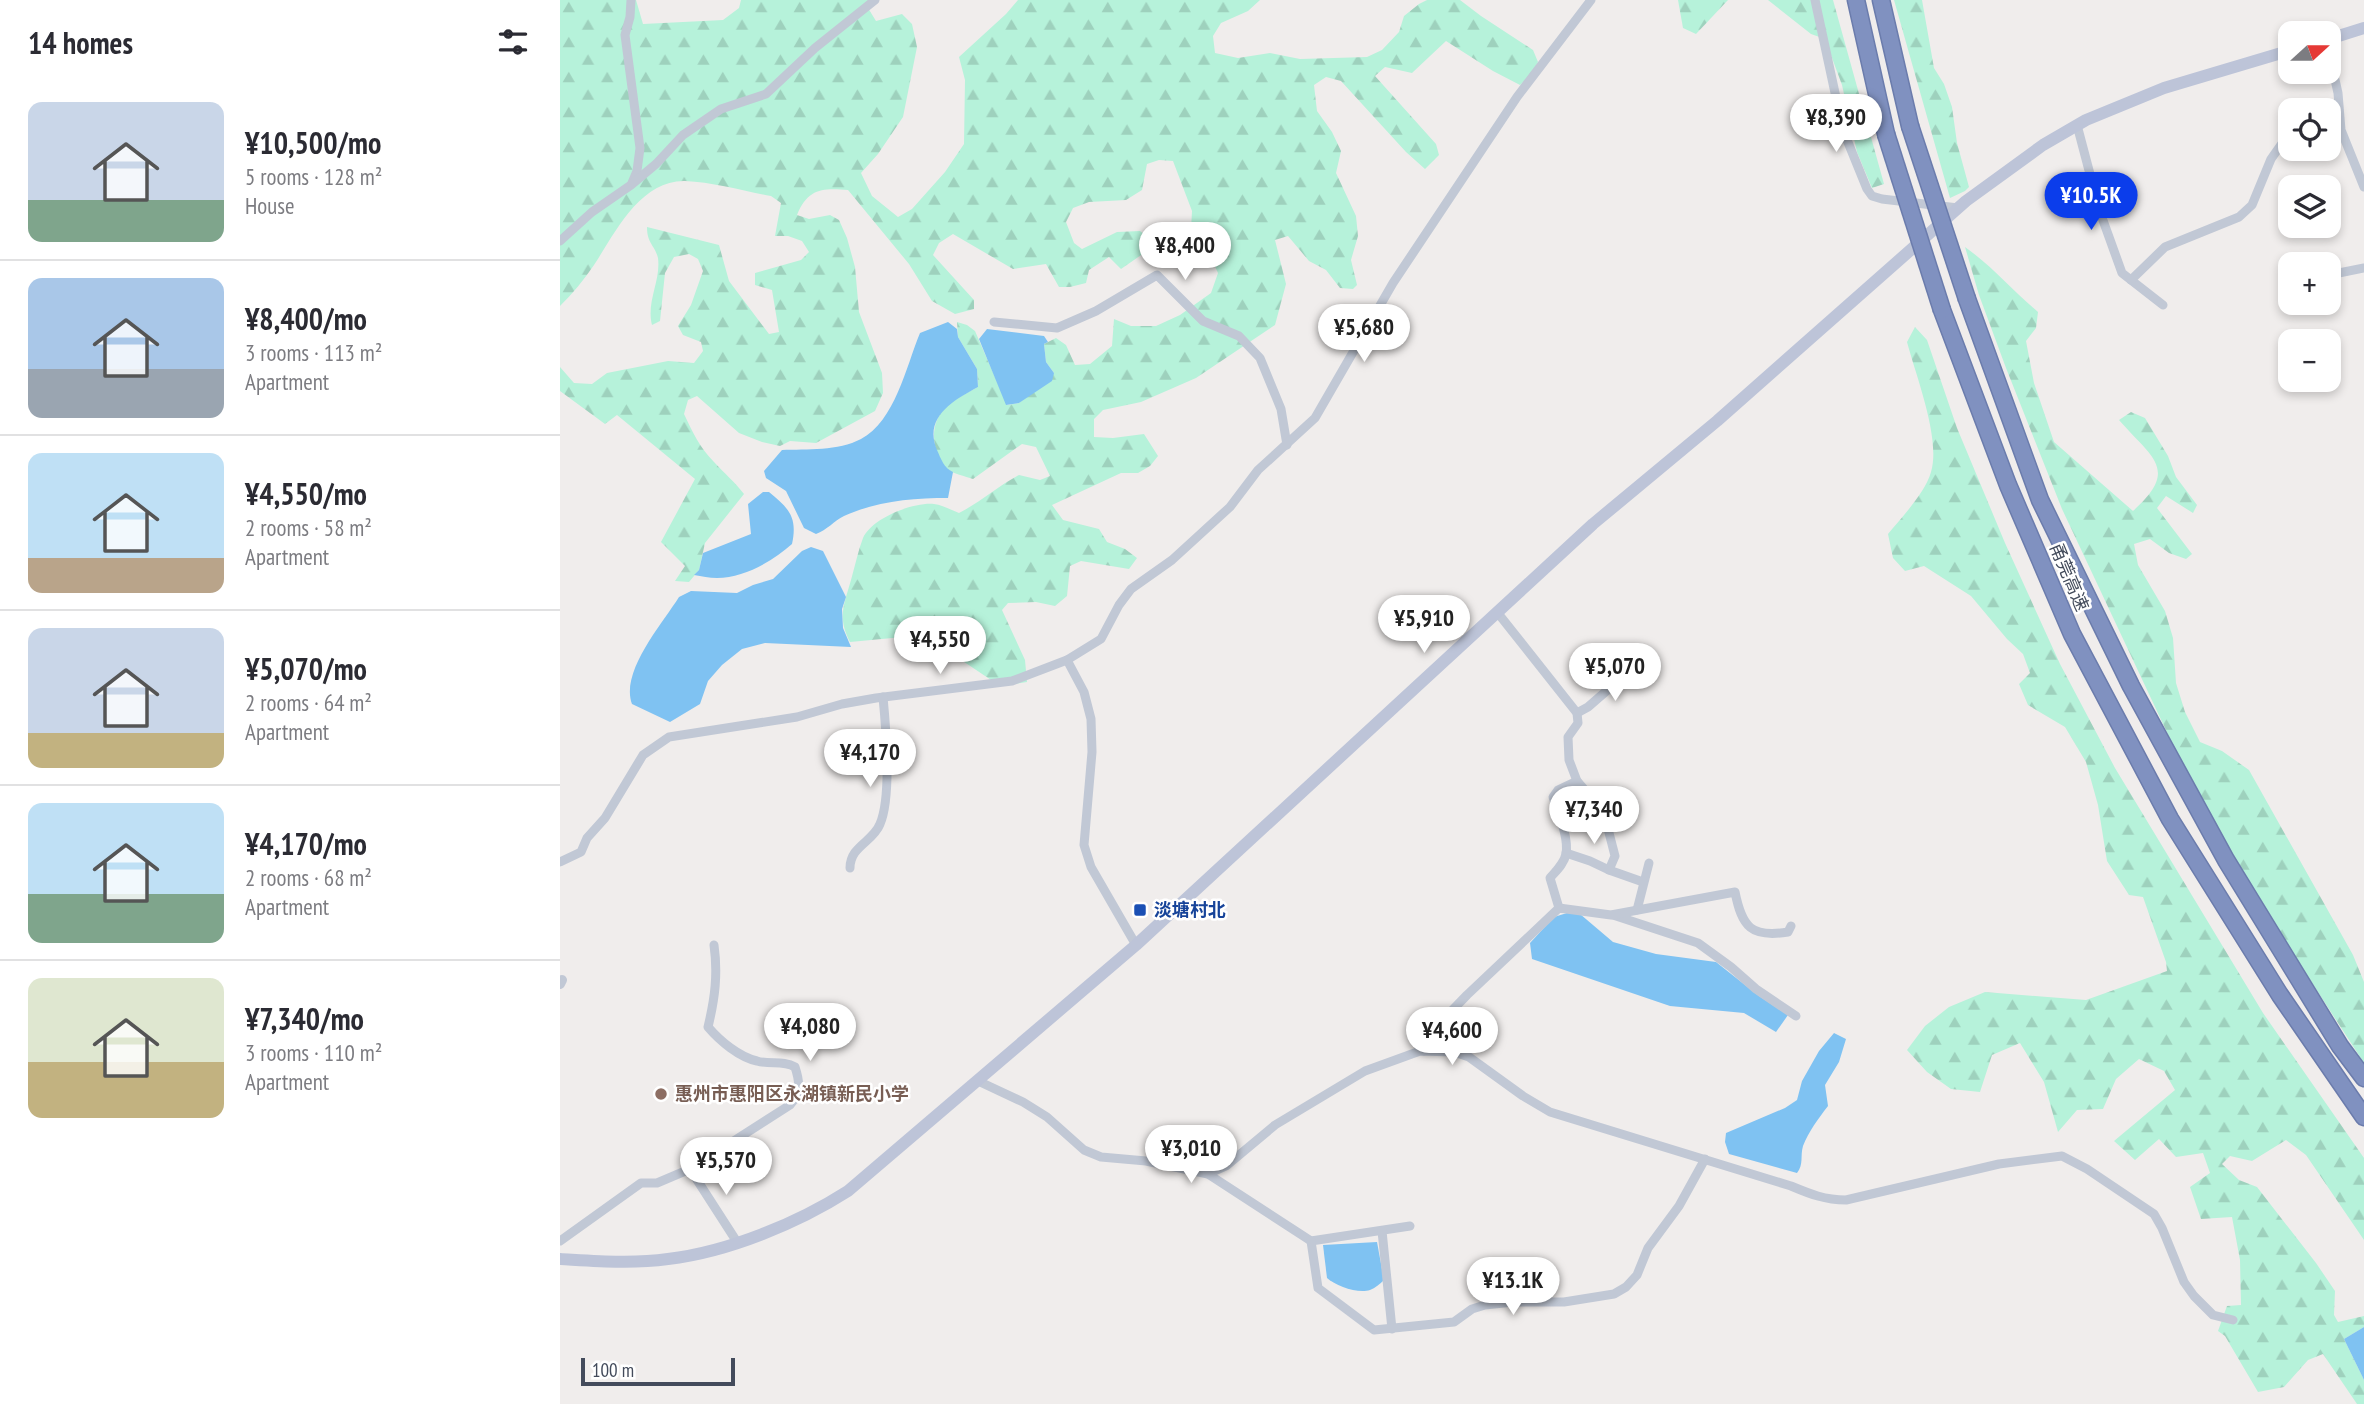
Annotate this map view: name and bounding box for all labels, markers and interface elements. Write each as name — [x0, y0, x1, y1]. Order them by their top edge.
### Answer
north arrow — [2278, 21, 2342, 84]
map controls — [2278, 21, 2341, 392]
text: 14 homes — [28, 23, 133, 62]
icon: filters — [494, 23, 532, 61]
pin: ¥8,390 — [1779, 94, 1893, 154]
button: locate — [2278, 98, 2341, 161]
text: ¥8,390 — [1806, 102, 1866, 131]
text: ¥10,500/mo — [245, 123, 381, 162]
icon: home — [84, 130, 168, 214]
text: 5 rooms · 128 m² — [245, 162, 382, 191]
pin: ¥10.5K — [2034, 173, 2148, 232]
button: layers — [2278, 175, 2341, 238]
text: ¥10.5K — [2061, 180, 2121, 209]
text: House — [245, 191, 295, 220]
pin: ¥8,400 — [1128, 222, 1242, 282]
text: ¥8,400 — [1155, 230, 1215, 259]
button: + — [2278, 252, 2341, 315]
text: ¥8,400/mo — [245, 299, 367, 338]
pin: ¥5,680 — [1307, 304, 1421, 364]
icon: home — [84, 306, 168, 390]
text: ¥5,680 — [1334, 312, 1394, 341]
button: − — [2278, 329, 2341, 392]
text: 3 rooms · 113 m² — [245, 338, 382, 367]
text: Apartment — [245, 367, 329, 396]
text: ¥4,550/mo — [245, 474, 367, 513]
icon: home — [84, 481, 168, 565]
text: 2 rooms · 58 m² — [245, 513, 372, 542]
street label: 甬莞高速 — [2045, 539, 2094, 614]
text: Apartment — [245, 542, 329, 571]
pin: ¥5,910 — [1367, 596, 1481, 655]
text: ¥5,910 — [1394, 603, 1454, 632]
pin: ¥4,550 — [883, 616, 997, 676]
text: ¥4,550 — [910, 624, 970, 653]
pin: ¥5,070 — [1558, 644, 1672, 703]
text: ¥5,070/mo — [245, 649, 367, 688]
text: ¥5,070 — [1585, 651, 1645, 680]
icon: home — [84, 656, 168, 740]
text: 2 rooms · 64 m² — [245, 688, 372, 717]
text: Apartment — [245, 717, 329, 746]
pin: ¥4,170 — [813, 730, 927, 789]
text: ¥4,170 — [840, 737, 900, 766]
pin: ¥7,340 — [1537, 786, 1651, 846]
text: ¥7,340 — [1565, 794, 1623, 823]
text: ¥4,170/mo — [245, 824, 367, 863]
icon: home — [84, 831, 168, 915]
text: 2 rooms · 68 m² — [245, 863, 372, 892]
text: Apartment — [245, 892, 329, 921]
place label: 淡塘村北 — [1154, 898, 1226, 921]
marker: 淡塘村北 — [1132, 902, 1148, 918]
text: ¥7,340/mo — [245, 999, 364, 1038]
pin: ¥4,080 — [753, 1004, 867, 1063]
icon: home — [84, 1006, 168, 1090]
pin: ¥4,600 — [1395, 1007, 1509, 1067]
text: ¥4,080 — [780, 1011, 840, 1040]
text: ¥4,600 — [1422, 1015, 1482, 1044]
text: 3 rooms · 110 m² — [245, 1038, 382, 1067]
text: Apartment — [245, 1067, 329, 1096]
place label: 惠州市惠阳区永湖镇新民小学 — [675, 1082, 909, 1105]
marker: 惠州市惠阳区永湖镇新民小学 — [653, 1086, 669, 1102]
pin: ¥3,010 — [1134, 1126, 1248, 1185]
text: ¥3,010 — [1161, 1133, 1221, 1162]
pin: ¥5,570 — [669, 1138, 783, 1197]
text: ¥5,570 — [696, 1145, 756, 1174]
pin: ¥13.1K — [1456, 1258, 1570, 1317]
text: ¥13.1K — [1483, 1265, 1543, 1294]
scale bar — [581, 1355, 735, 1387]
text: 100 m — [592, 1358, 634, 1382]

